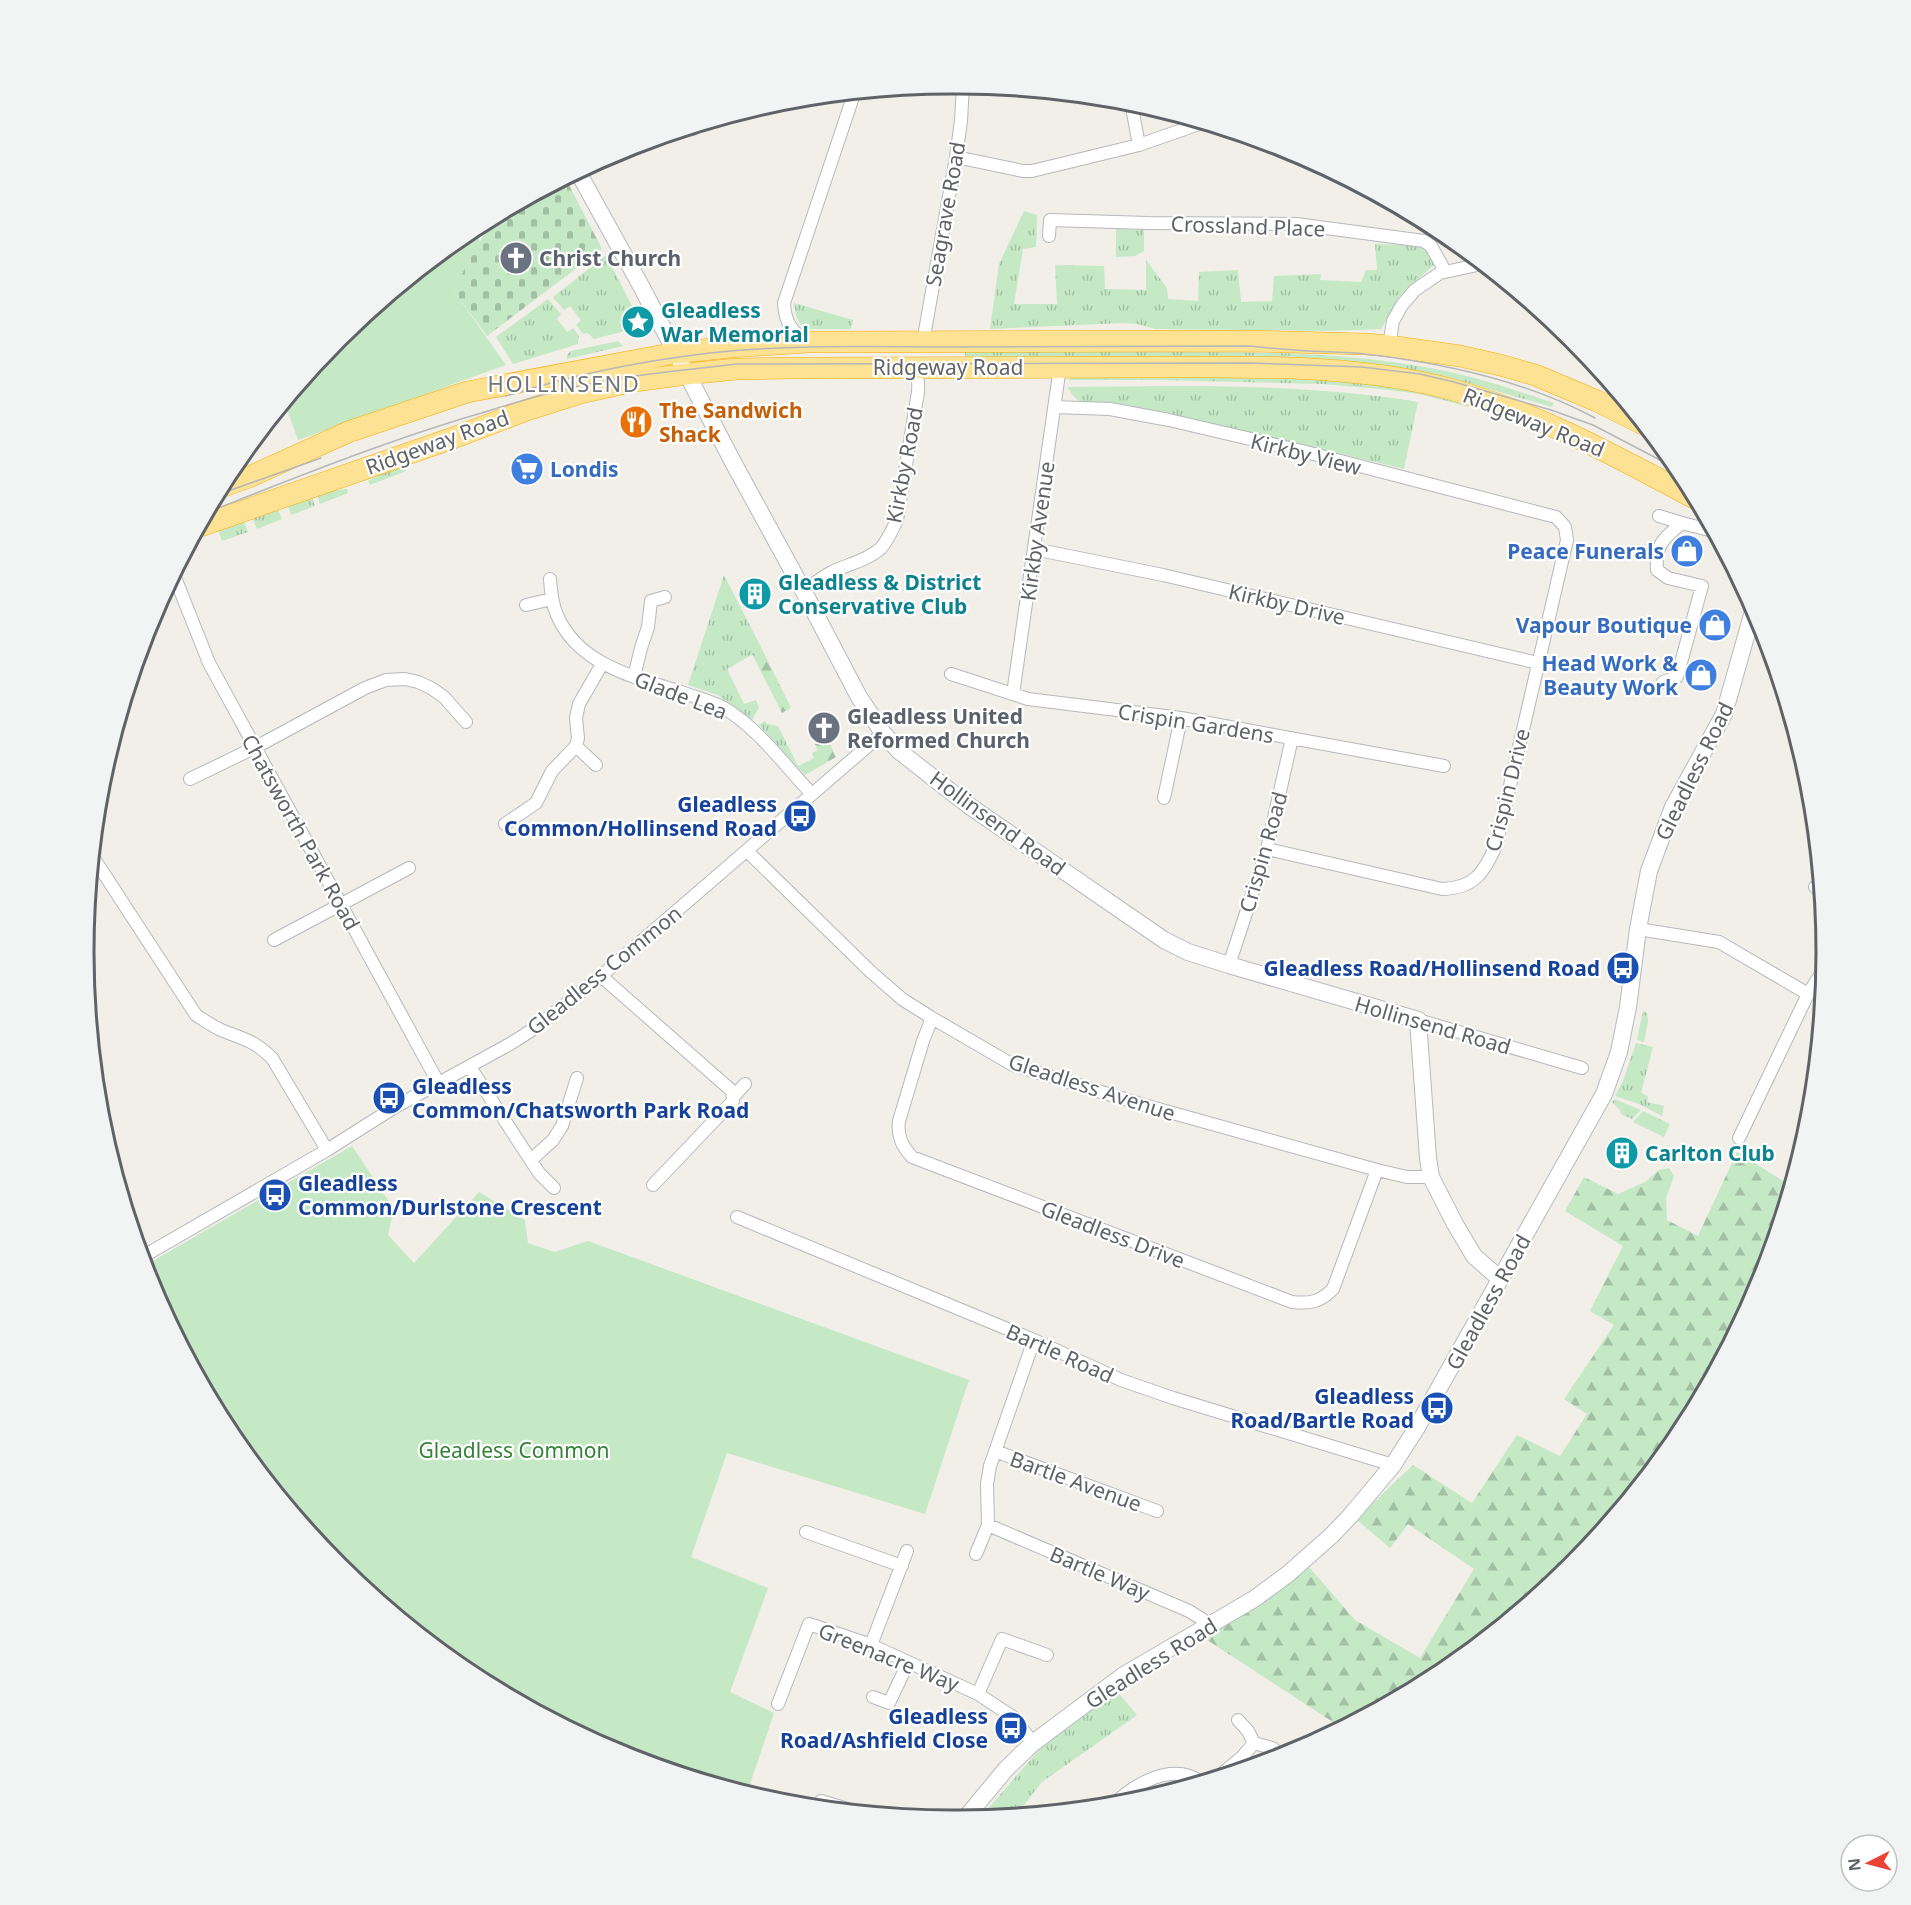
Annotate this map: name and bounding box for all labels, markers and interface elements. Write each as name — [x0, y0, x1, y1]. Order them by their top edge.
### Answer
street label: Seagrave Road — [918, 139, 972, 289]
street label: Crossland Place — [1170, 209, 1326, 243]
church icon: Christ Church — [498, 240, 534, 276]
place label: Christ Church — [539, 244, 681, 272]
place label: Gleadless War Memorial — [661, 296, 809, 348]
place icon: Gleadless War Memorial — [620, 304, 656, 340]
street label: Ridgeway Road — [873, 353, 1023, 381]
district label: HOLLINSEND — [488, 368, 640, 398]
street label: Ridgeway Road — [1459, 381, 1609, 463]
place label: The Sandwich Shack — [659, 396, 803, 448]
street label: Ridgeway Road — [361, 403, 513, 481]
restaurant icon: The Sandwich Shack — [618, 404, 654, 440]
street label: Kirkby Road — [879, 405, 929, 525]
street label: Kirkby View — [1248, 427, 1365, 481]
supermarket icon: Londis — [509, 451, 545, 487]
place label: Londis — [550, 455, 619, 483]
street label: Kirkby Avenue — [1013, 459, 1061, 603]
shop icon: Peace Funerals — [1669, 533, 1705, 569]
place label: Peace Funerals — [1507, 537, 1664, 565]
place label: Gleadless & District Conservative Club — [778, 568, 981, 620]
building icon: Gleadless & District Conservative Club — [737, 576, 773, 612]
street label: Kirkby Drive — [1226, 577, 1348, 631]
shop icon: Vapour Boutique — [1697, 607, 1733, 643]
place label: Vapour Boutique — [1516, 611, 1692, 639]
place label: Head Work & Beauty Work — [1541, 649, 1679, 701]
shop icon: Head Work & Beauty Work — [1683, 657, 1719, 693]
street label: Glade Lea — [631, 664, 731, 726]
street label: Crispin Gardens — [1116, 697, 1276, 749]
street label: Gleadless Road — [1648, 697, 1740, 845]
place label: Gleadless United Reformed Church — [847, 702, 1030, 754]
church icon: Gleadless United Reformed Church — [806, 710, 842, 746]
street label: Crispin Drive — [1478, 725, 1536, 855]
street label: Chatsworth Park Road — [235, 729, 367, 935]
street label: Hollinsend Road — [925, 764, 1071, 882]
street label: Crispin Road — [1232, 788, 1294, 916]
place label: Gleadless Common/Hollinsend Road — [504, 790, 777, 842]
bus stop icon: Gleadless Common/Hollinsend Road — [782, 798, 818, 834]
street label: Gleadless Common — [521, 899, 687, 1041]
bus stop icon: Gleadless Road/Hollinsend Road — [1605, 950, 1641, 986]
place label: Gleadless Road/Hollinsend Road — [1263, 954, 1600, 982]
street label: Hollinsend Road — [1352, 989, 1514, 1061]
street label: Gleadless Avenue — [1005, 1047, 1179, 1127]
place label: Gleadless Common/Chatsworth Park Road — [412, 1072, 749, 1124]
bus stop icon: Gleadless Common/Chatsworth Park Road — [371, 1080, 407, 1116]
building icon: Carlton Club — [1604, 1135, 1640, 1171]
place label: Carlton Club — [1645, 1139, 1775, 1167]
place label: Gleadless Common/Durlstone Crescent — [298, 1169, 602, 1221]
bus stop icon: Gleadless Common/Durlstone Crescent — [257, 1177, 293, 1213]
street label: Gleadless Drive — [1037, 1194, 1189, 1274]
street label: Gleadless Road — [1439, 1229, 1537, 1375]
street label: Bartle Road — [1002, 1317, 1118, 1389]
place label: Gleadless Road/Bartle Road — [1230, 1382, 1414, 1434]
bus stop icon: Gleadless Road/Bartle Road — [1419, 1390, 1455, 1426]
park label: Gleadless Common — [418, 1436, 610, 1464]
street label: Bartle Avenue — [1006, 1444, 1146, 1518]
street label: Bartle Way — [1046, 1539, 1155, 1607]
street label: Gleadless Road — [1080, 1611, 1222, 1715]
street label: Greenacre Way — [815, 1616, 964, 1698]
place label: Gleadless Road/Ashfield Close — [780, 1702, 988, 1754]
bus stop icon: Gleadless Road/Ashfield Close — [993, 1710, 1029, 1746]
north arrow — [1839, 1833, 1899, 1893]
text: N — [1842, 1857, 1866, 1872]

